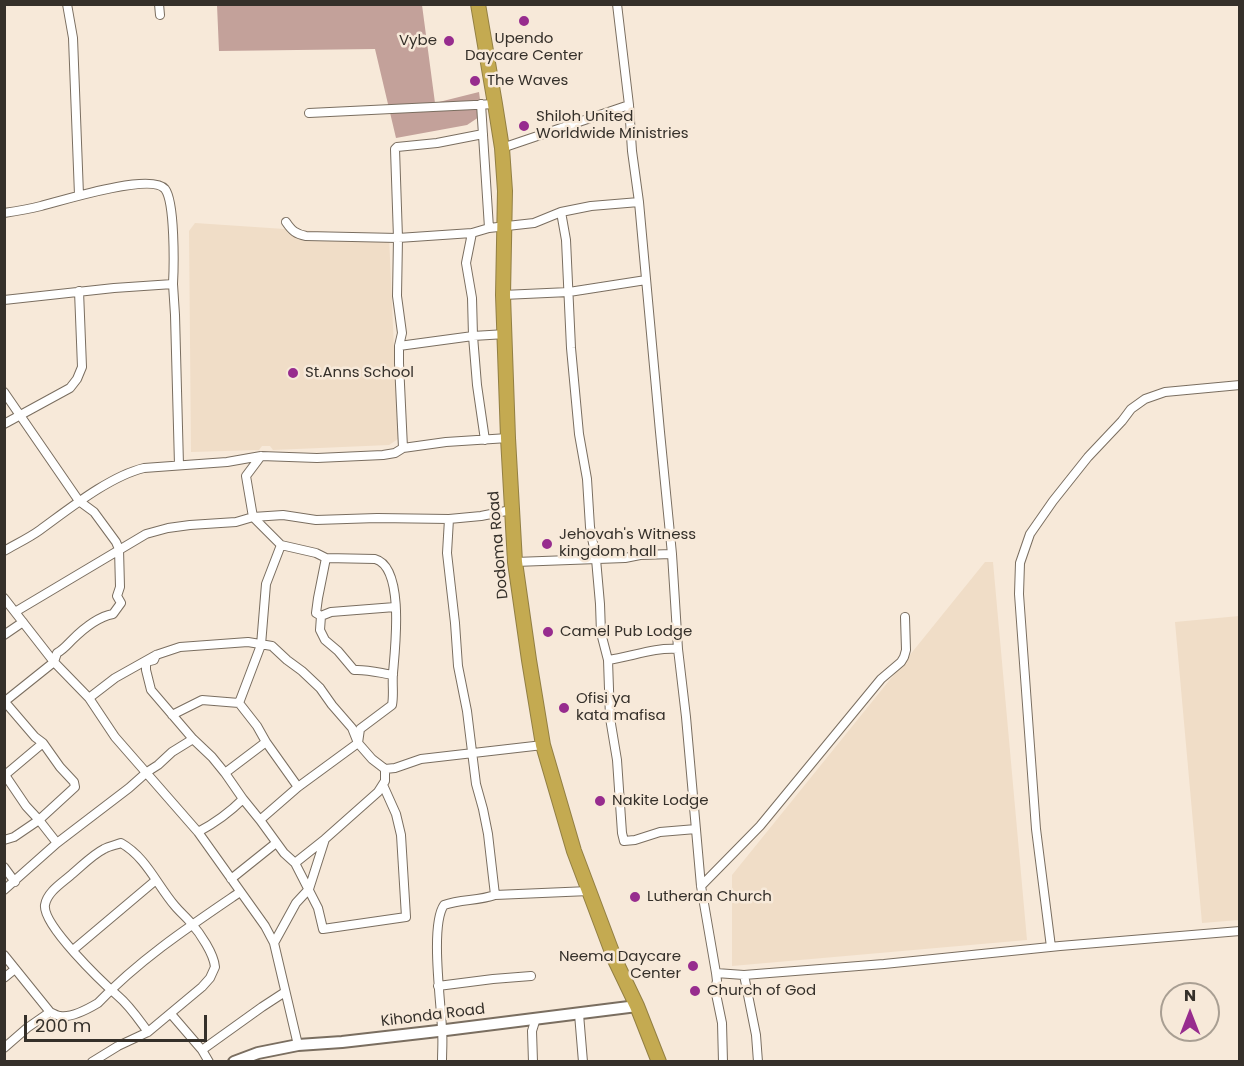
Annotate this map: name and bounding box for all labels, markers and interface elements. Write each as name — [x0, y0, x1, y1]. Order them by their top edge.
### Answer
marker: Upendo Daycare Center — [517, 14, 531, 28]
place label: Upendo Daycare Center — [465, 30, 583, 65]
place label: Vybe — [399, 32, 437, 50]
marker: Vybe — [442, 34, 456, 48]
place label: The Waves — [487, 72, 568, 90]
marker: The Waves — [468, 74, 482, 88]
place label: Shiloh United Worldwide Ministries — [536, 108, 689, 143]
marker: Shiloh United Worldwide Ministries — [517, 119, 531, 133]
place label: St.Anns School — [305, 364, 414, 382]
marker: St.Anns School — [286, 366, 300, 380]
street label: Dodoma Road — [485, 490, 513, 600]
place label: Jehovah's Witness kingdom hall — [559, 526, 696, 561]
marker: Jehovah's Witness kingdom hall — [540, 537, 554, 551]
place label: Camel Pub Lodge — [560, 623, 692, 641]
marker: Camel Pub Lodge — [541, 625, 555, 639]
place label: Ofisi ya kata mafisa — [576, 690, 666, 725]
marker: Ofisi ya kata mafisa — [557, 701, 571, 715]
place label: Nakite Lodge — [612, 792, 709, 810]
marker: Nakite Lodge — [593, 794, 607, 808]
place label: Lutheran Church — [647, 888, 772, 906]
marker: Lutheran Church — [628, 890, 642, 904]
place label: Neema Daycare Center — [559, 948, 681, 983]
marker: Neema Daycare Center — [686, 959, 700, 973]
place label: Church of God — [707, 982, 816, 1000]
north arrow — [1160, 982, 1220, 1042]
marker: Church of God — [688, 984, 702, 998]
text: N — [1184, 984, 1196, 1007]
street label: Kihonda Road — [380, 1001, 486, 1031]
scale bar — [27, 1003, 210, 1041]
text: 200 m — [35, 1013, 91, 1038]

